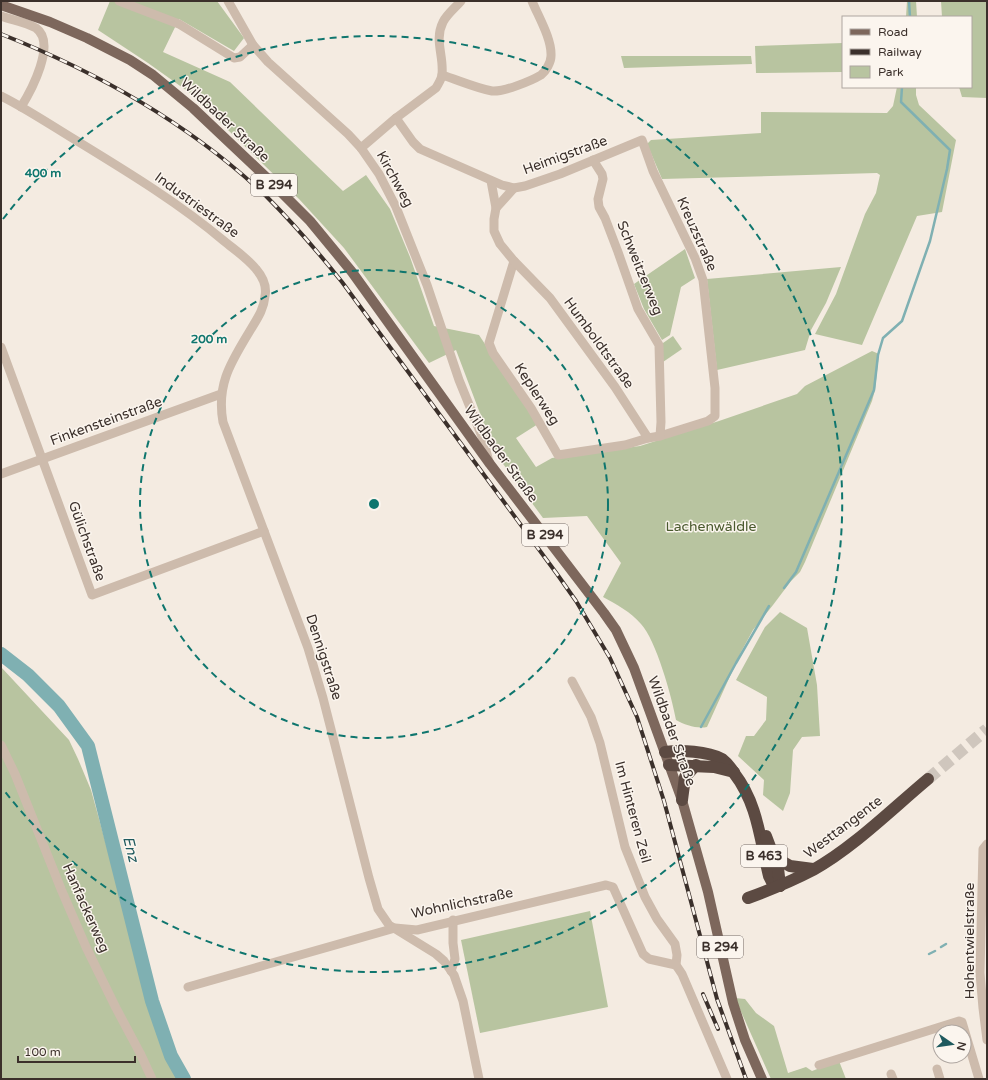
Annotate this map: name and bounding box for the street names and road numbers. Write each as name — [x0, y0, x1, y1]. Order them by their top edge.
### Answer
street label: Wildbader Straße — [177, 74, 273, 166]
street label: Heimigstraße — [520, 132, 610, 178]
street label: Kirchweg — [373, 148, 417, 210]
street label: Industriestraße — [151, 169, 243, 241]
road number: B 294 — [251, 174, 297, 196]
street label: Kreuzstraße — [673, 194, 721, 274]
street label: Schweitzerweg — [613, 218, 667, 318]
street label: Humboldtstraße — [560, 294, 638, 392]
street label: Keplerweg — [511, 360, 563, 428]
street label: Finkensteinstraße — [48, 393, 164, 449]
street label: Wildbader Straße — [460, 402, 542, 506]
street label: Gülichstraße — [65, 499, 109, 583]
road number: B 294 — [522, 524, 568, 546]
street label: Dennigstraße — [302, 612, 346, 702]
street label: Wildbader Straße — [644, 674, 700, 788]
street label: Im Hinteren Zeil — [611, 759, 655, 865]
street label: Westtangente — [801, 792, 886, 862]
road number: B 463 — [741, 845, 787, 867]
street label: Hanfackerweg — [59, 861, 113, 955]
street label: Hohentwielstraße — [961, 883, 978, 999]
street label: Wohnlichstraße — [409, 884, 515, 922]
road number: B 294 — [697, 936, 743, 958]

